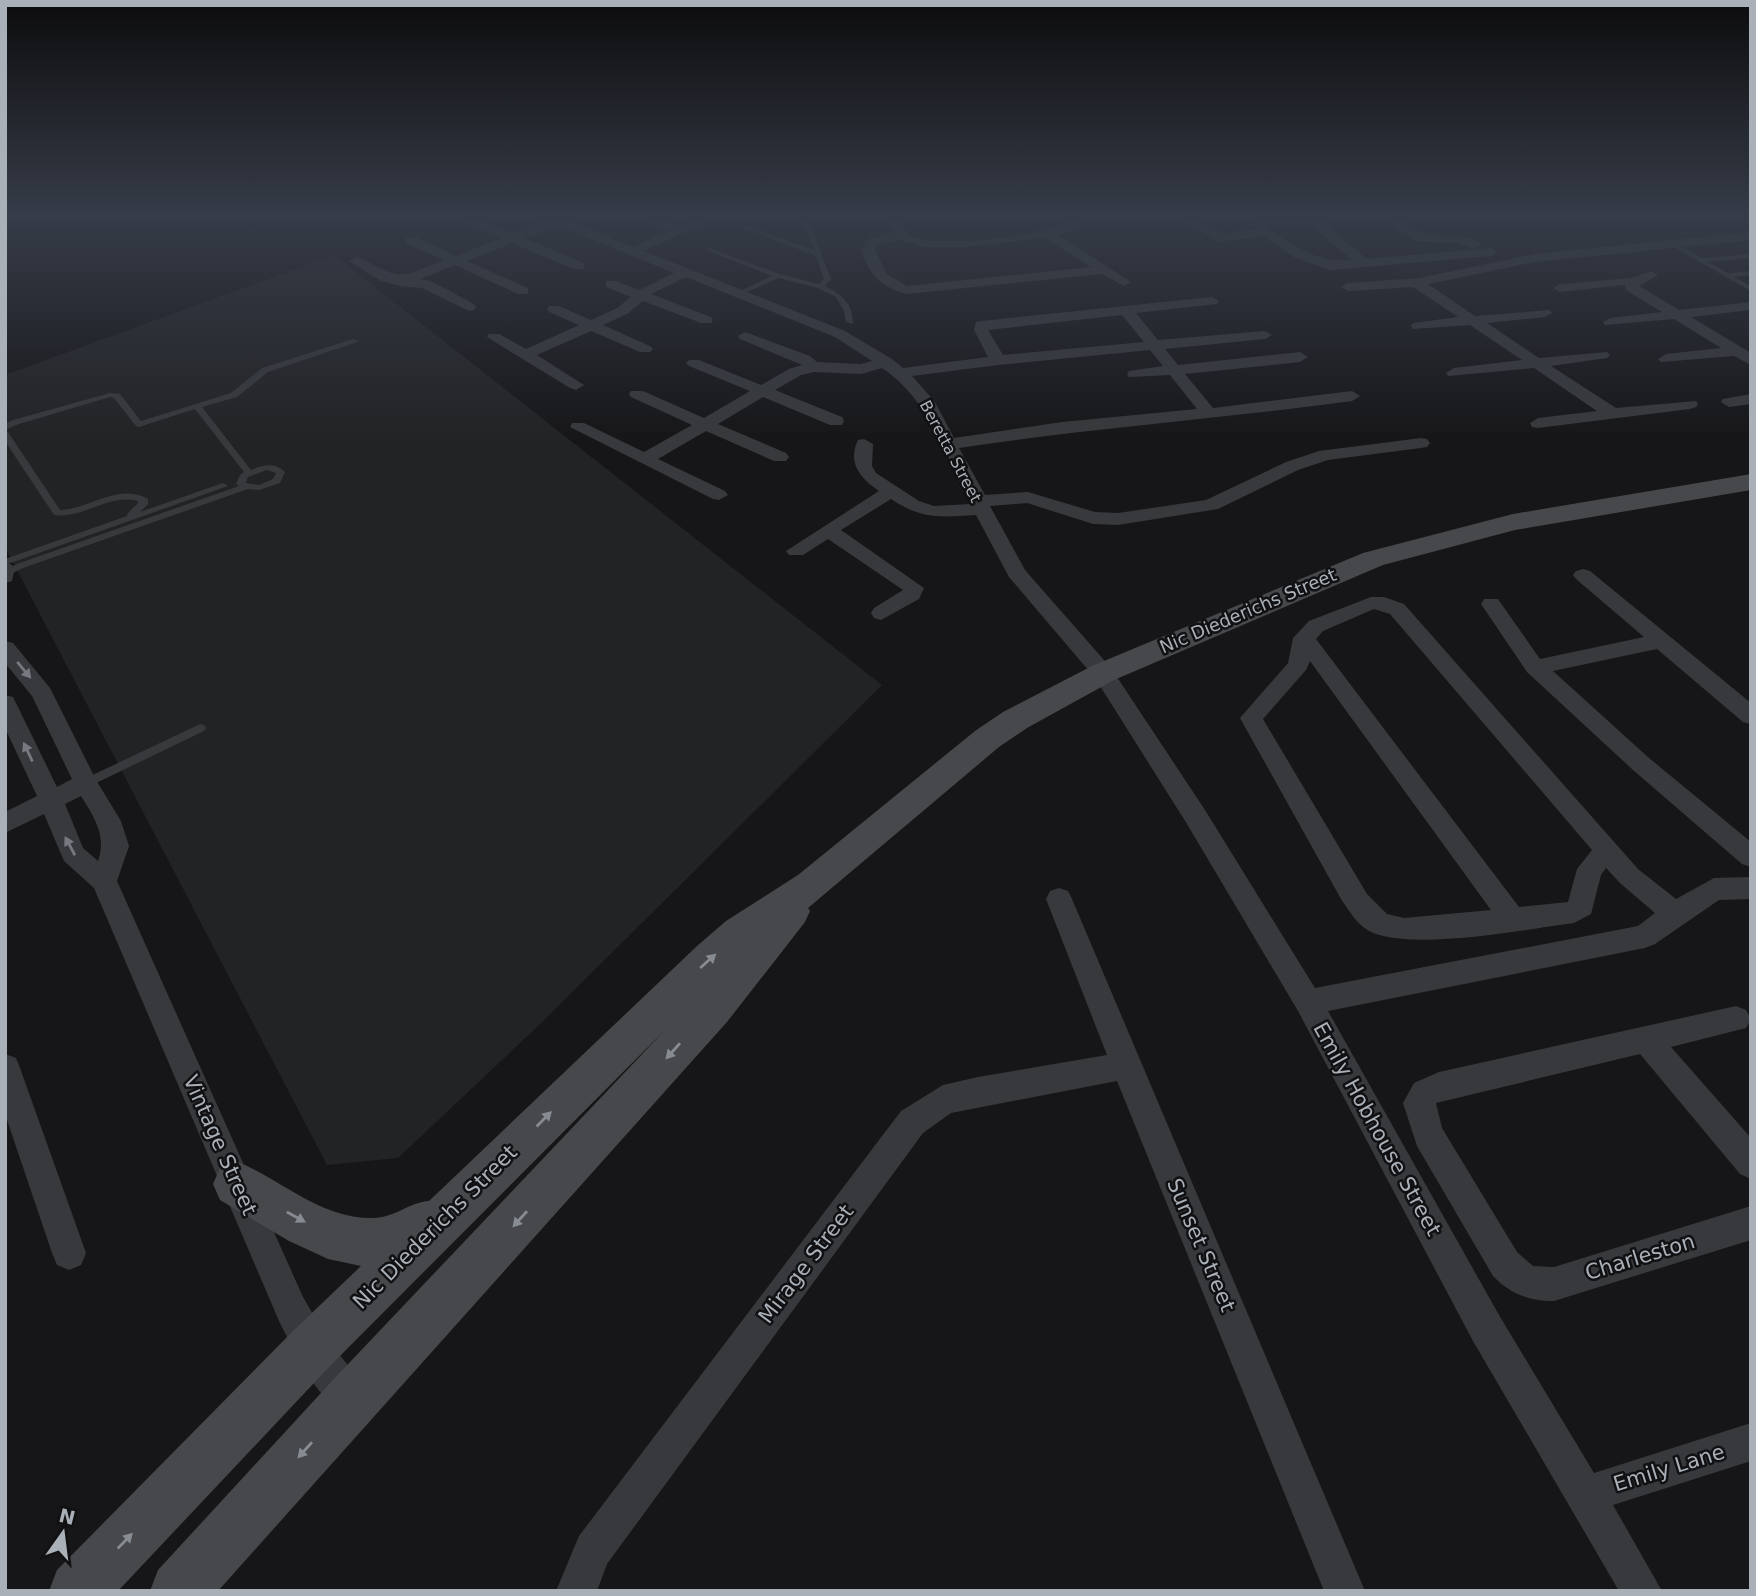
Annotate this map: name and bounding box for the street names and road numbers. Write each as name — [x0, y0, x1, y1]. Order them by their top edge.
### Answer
street label: Beretta Street — [916, 397, 985, 506]
street label: Nic Diederichs Street — [1156, 564, 1339, 657]
street label: Emily Hobhouse Street — [1308, 1018, 1446, 1240]
street label: Vintage Street — [178, 1071, 262, 1219]
street label: Nic Diederichs Street — [348, 1140, 522, 1314]
street label: Sunset Street — [1162, 1175, 1240, 1315]
street label: Mirage Street — [754, 1200, 858, 1328]
street label: Charleston — [1582, 1229, 1698, 1285]
street label: Emily Lane — [1610, 1440, 1728, 1496]

